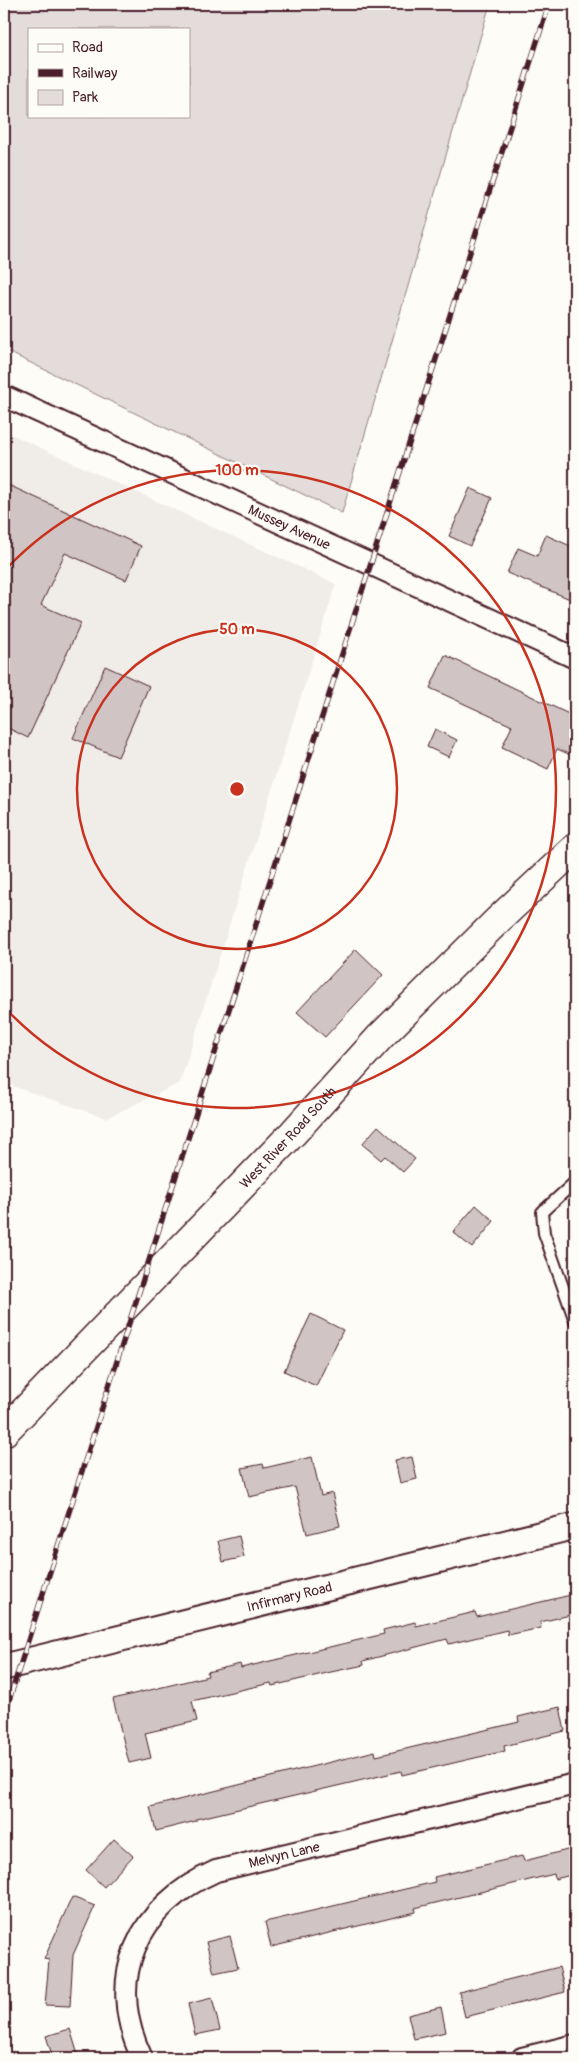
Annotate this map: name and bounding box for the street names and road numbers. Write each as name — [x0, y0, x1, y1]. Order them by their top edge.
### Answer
street label: Mussey Avenue — [245, 501, 333, 554]
street label: West River Road South — [236, 1083, 340, 1192]
street label: Infirmary Road — [245, 1578, 334, 1616]
street label: Melvyn Lane — [247, 1838, 321, 1872]

